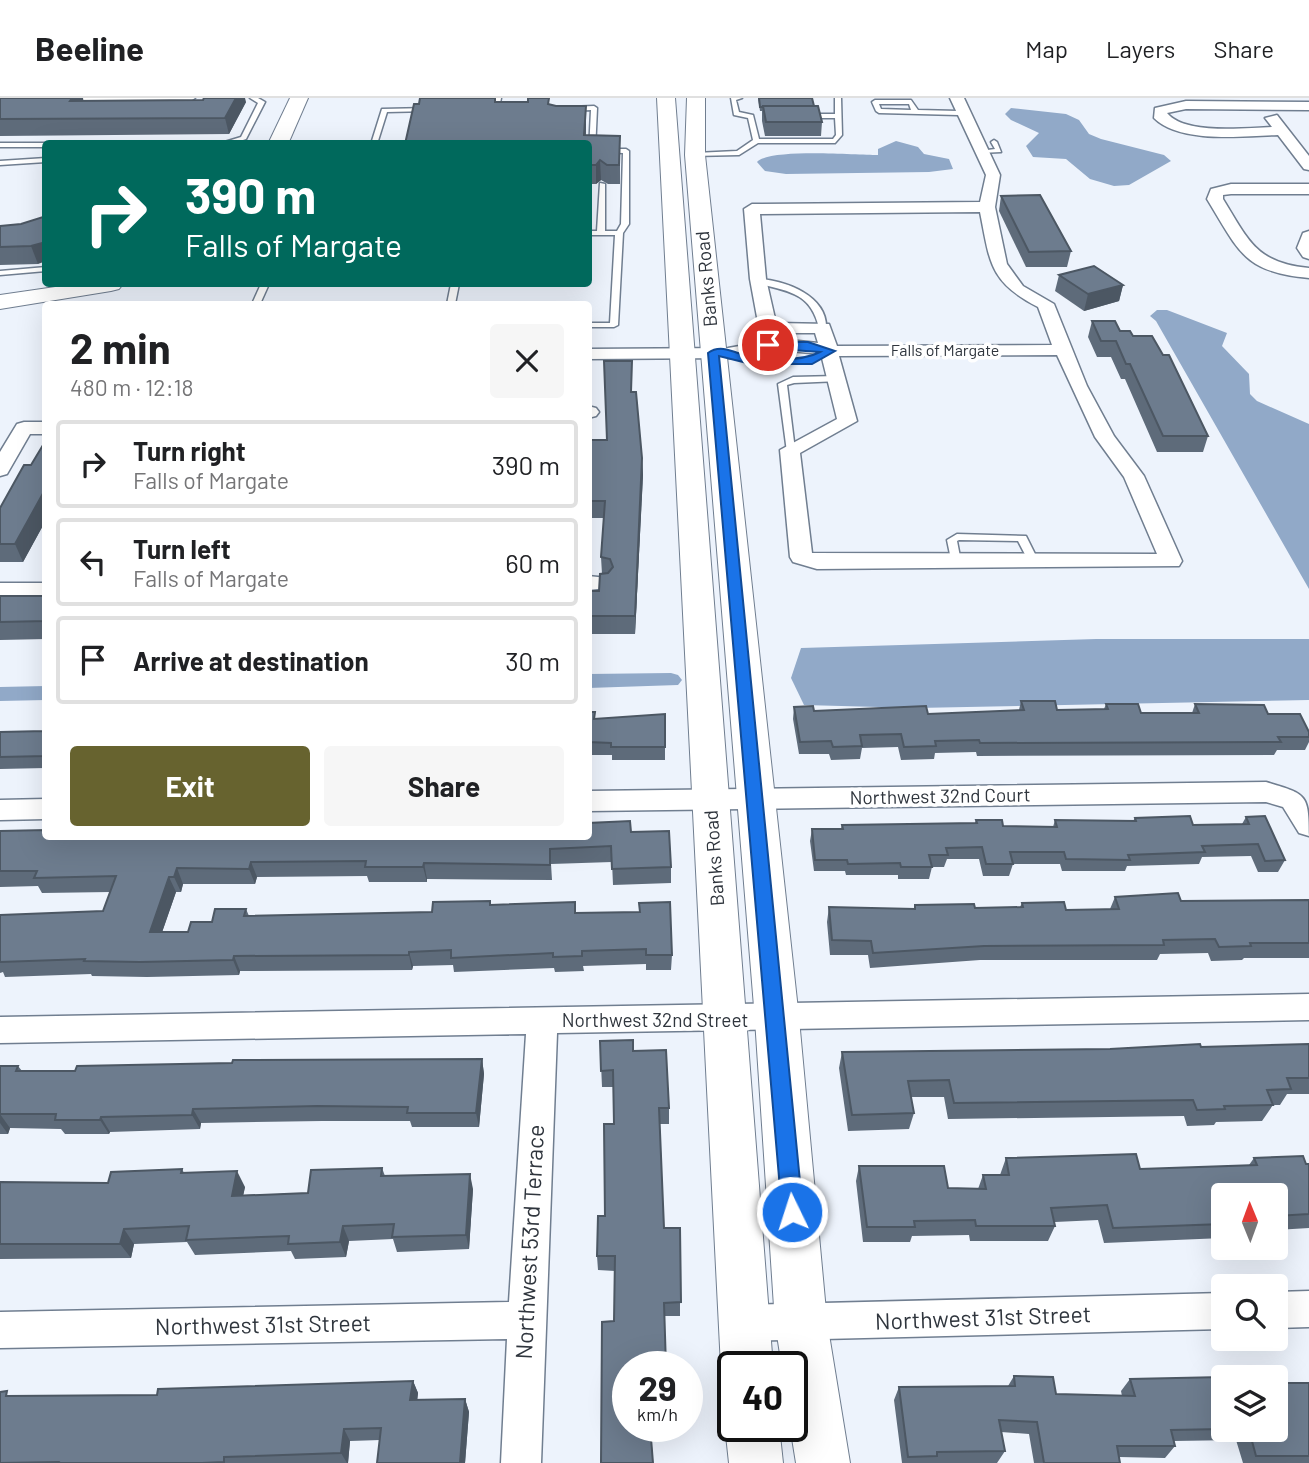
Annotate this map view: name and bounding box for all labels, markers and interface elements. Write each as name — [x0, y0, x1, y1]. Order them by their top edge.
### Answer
text: Beeline — [35, 28, 144, 68]
text: Map — [1025, 34, 1068, 63]
text: Layers — [1106, 34, 1175, 63]
text: Share — [1213, 34, 1274, 63]
text: 390 m — [185, 165, 316, 224]
icon: right — [70, 168, 161, 259]
text: Falls of Margate — [185, 225, 402, 263]
street label: Banks Road — [690, 230, 721, 328]
pin — [738, 315, 798, 375]
text: 2 min — [70, 322, 171, 372]
button: close — [490, 324, 564, 398]
icon: arrive — [749, 326, 787, 364]
street label: Falls of Margate — [891, 340, 999, 359]
text: 480 m · 12:18 — [70, 373, 194, 401]
text: Turn right — [133, 435, 246, 466]
icon: right — [74, 445, 112, 483]
text: 390 m — [492, 449, 560, 480]
text: Falls of Margate — [133, 466, 289, 494]
text: Turn left — [133, 533, 231, 564]
icon: left — [74, 543, 112, 581]
text: 60 m — [505, 547, 560, 578]
text: Falls of Margate — [133, 564, 289, 592]
icon: arrive — [74, 641, 112, 679]
text: Arrive at destination — [133, 645, 369, 676]
text: 30 m — [505, 645, 560, 676]
button: Exit — [70, 746, 310, 826]
button: Share — [324, 746, 564, 826]
street label: Northwest 32nd Court — [849, 782, 1031, 809]
street label: Banks Road — [699, 809, 728, 907]
street label: Northwest 32nd Street — [562, 1008, 748, 1031]
street label: Northwest 53rd Terrace — [509, 1124, 549, 1360]
position arrow — [755, 1175, 829, 1249]
north arrow — [1211, 1183, 1288, 1260]
map controls — [1211, 1183, 1288, 1442]
button: search — [1211, 1274, 1288, 1351]
street label: Northwest 31st Street — [874, 1299, 1091, 1335]
street label: Northwest 31st Street — [155, 1308, 371, 1340]
speed limit sign: 40 — [717, 1351, 808, 1442]
button: layers — [1211, 1365, 1288, 1442]
text: 29 — [638, 1366, 677, 1408]
text: km/h — [637, 1403, 678, 1425]

